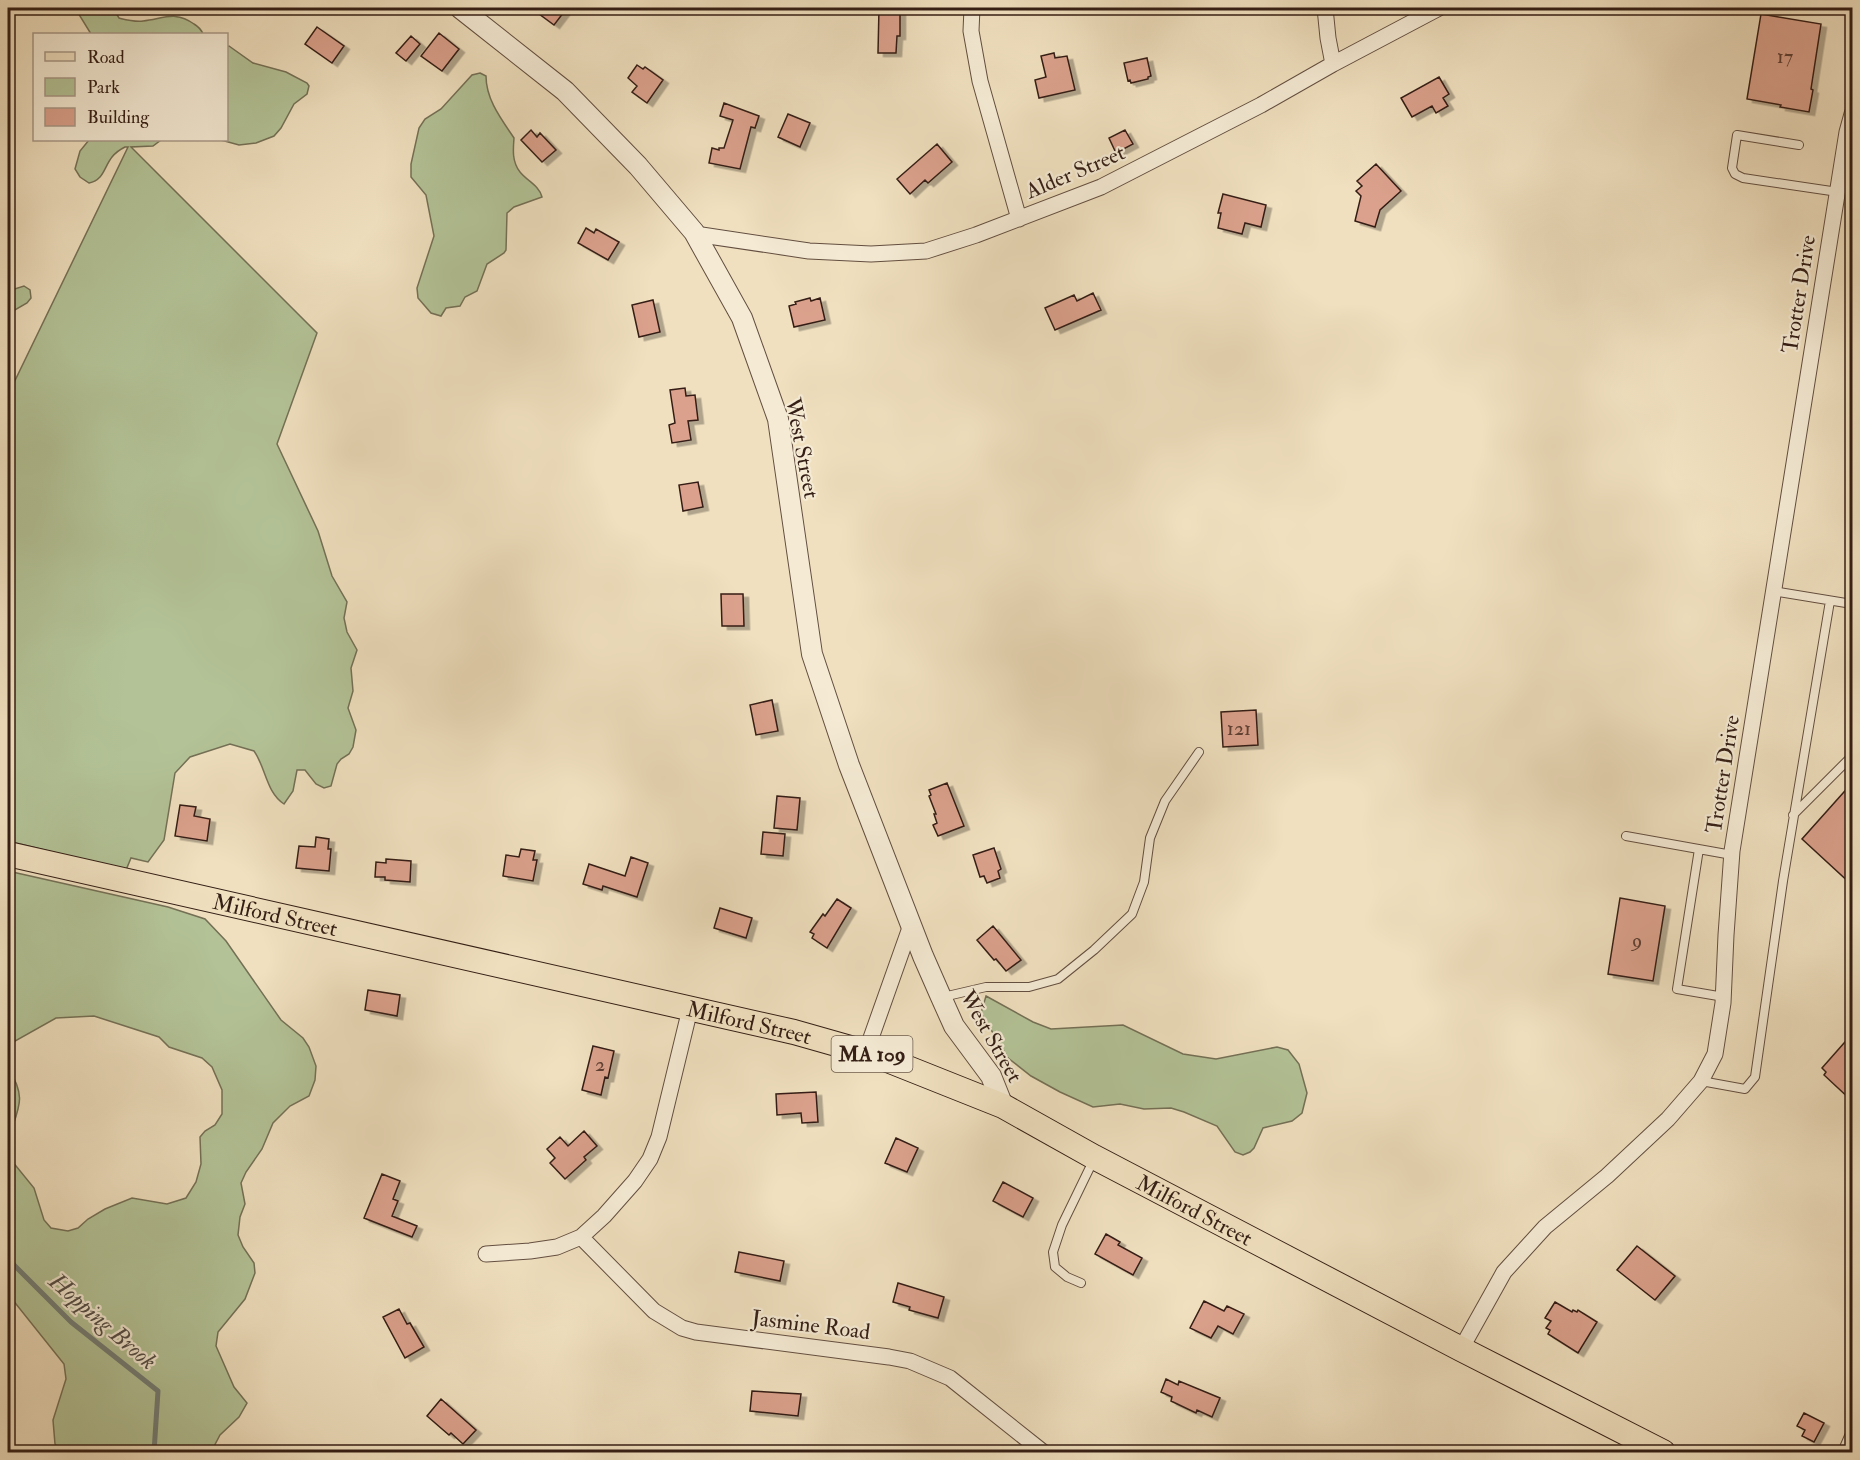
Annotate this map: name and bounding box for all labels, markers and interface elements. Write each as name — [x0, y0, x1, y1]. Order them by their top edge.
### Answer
legend — [33, 33, 228, 141]
house number: 17 — [1777, 44, 1793, 69]
text: Road — [87, 46, 125, 69]
text: Park — [87, 76, 120, 99]
text: Building — [87, 106, 150, 129]
street label: Alder Street — [1020, 138, 1129, 206]
street label: Trotter Drive — [1776, 233, 1822, 355]
street label: West Street — [778, 395, 825, 501]
street label: Trotter Drive — [1700, 713, 1746, 835]
house number: 121 — [1227, 716, 1251, 741]
street label: Milford Street — [210, 888, 340, 943]
house number: 9 — [1630, 928, 1642, 953]
street label: West Street — [953, 984, 1029, 1088]
street label: Milford Street — [684, 995, 814, 1051]
road number: MA 109 — [832, 1036, 912, 1072]
house number: 2 — [595, 1052, 605, 1077]
street label: Milford Street — [1132, 1169, 1257, 1252]
water label: Hopping Brook — [42, 1265, 163, 1377]
street label: Jasmine Road — [749, 1304, 872, 1346]

